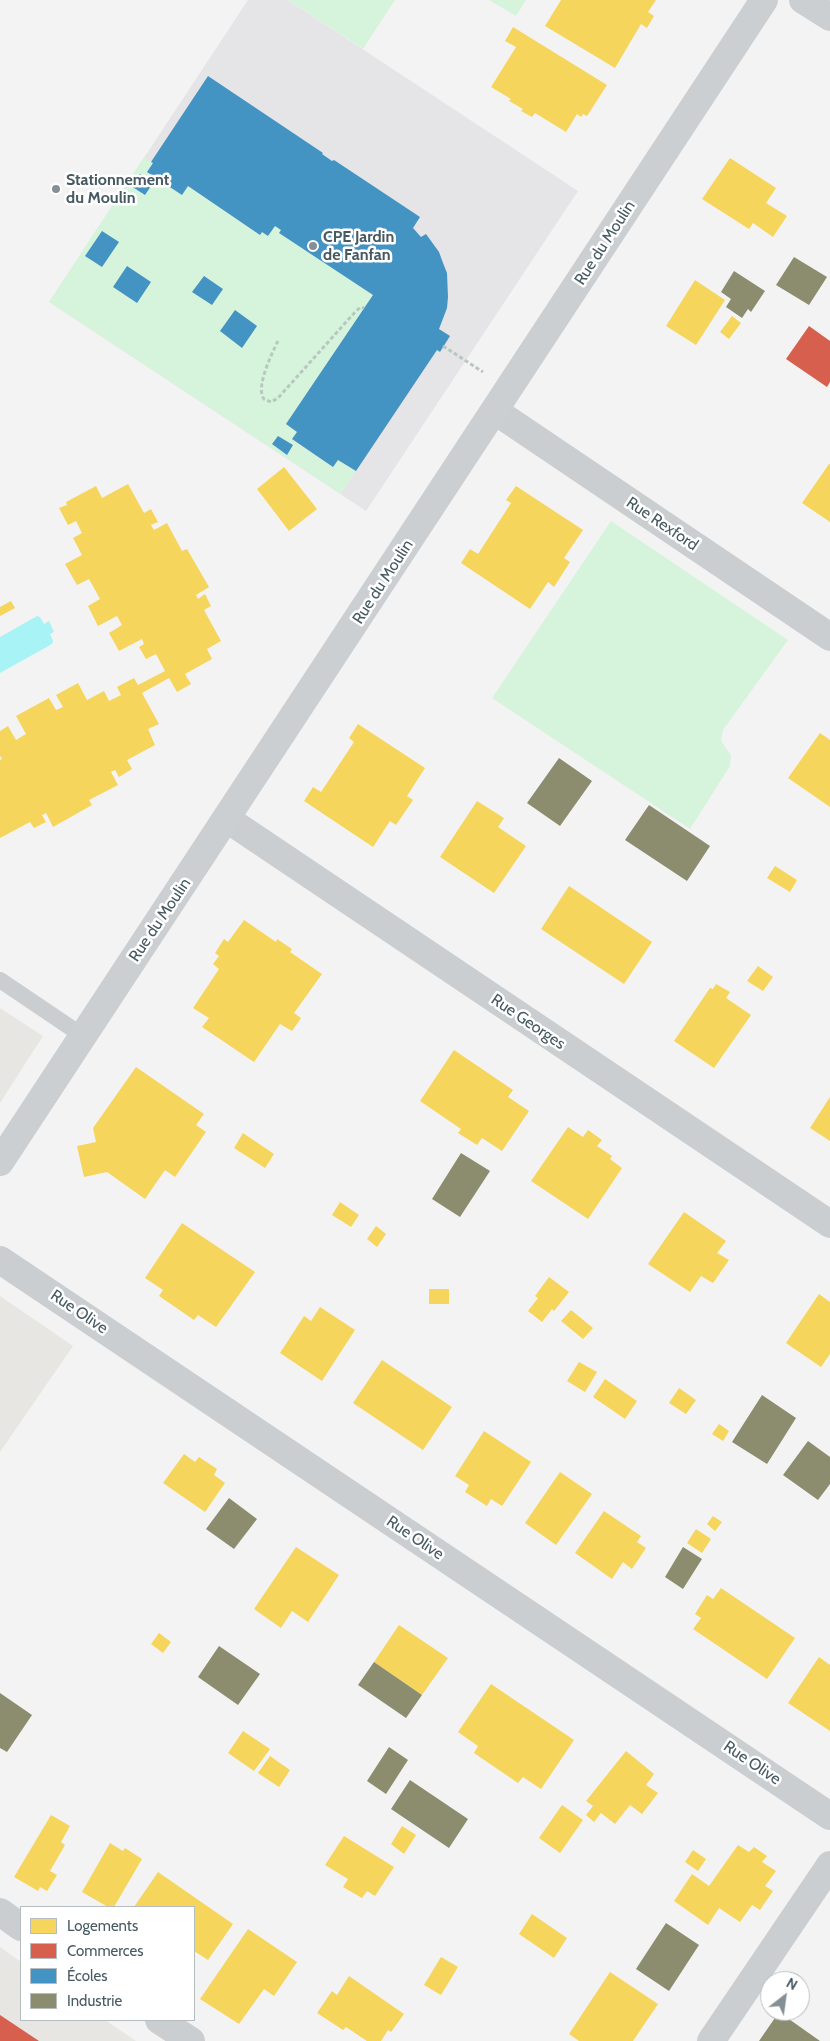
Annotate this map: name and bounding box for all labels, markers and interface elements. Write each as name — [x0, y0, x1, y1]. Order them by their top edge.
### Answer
place label: Stationnement du Moulin — [66, 170, 169, 208]
marker: Stationnement du Moulin — [50, 183, 62, 195]
street label: Rue du Moulin — [571, 197, 639, 289]
place label: CPE Jardin de Fanfan — [323, 227, 394, 265]
marker: CPE Jardin de Fanfan — [307, 240, 319, 252]
street label: Rue Rexford — [623, 493, 701, 555]
street label: Rue du Moulin — [349, 536, 417, 628]
street label: Rue du Moulin — [125, 875, 195, 965]
street label: Rue Georges — [487, 990, 569, 1054]
street label: Rue Olive — [47, 1286, 111, 1338]
street label: Rue Olive — [383, 1512, 447, 1564]
street label: Rue Olive — [720, 1737, 784, 1789]
legend — [20, 1906, 195, 2021]
text: Logements — [67, 1917, 138, 1935]
text: Commerces — [67, 1942, 143, 1960]
text: Écoles — [67, 1967, 107, 1985]
north arrow — [760, 1971, 810, 2021]
text: N — [783, 1974, 801, 1994]
text: Industrie — [67, 1992, 122, 2010]

